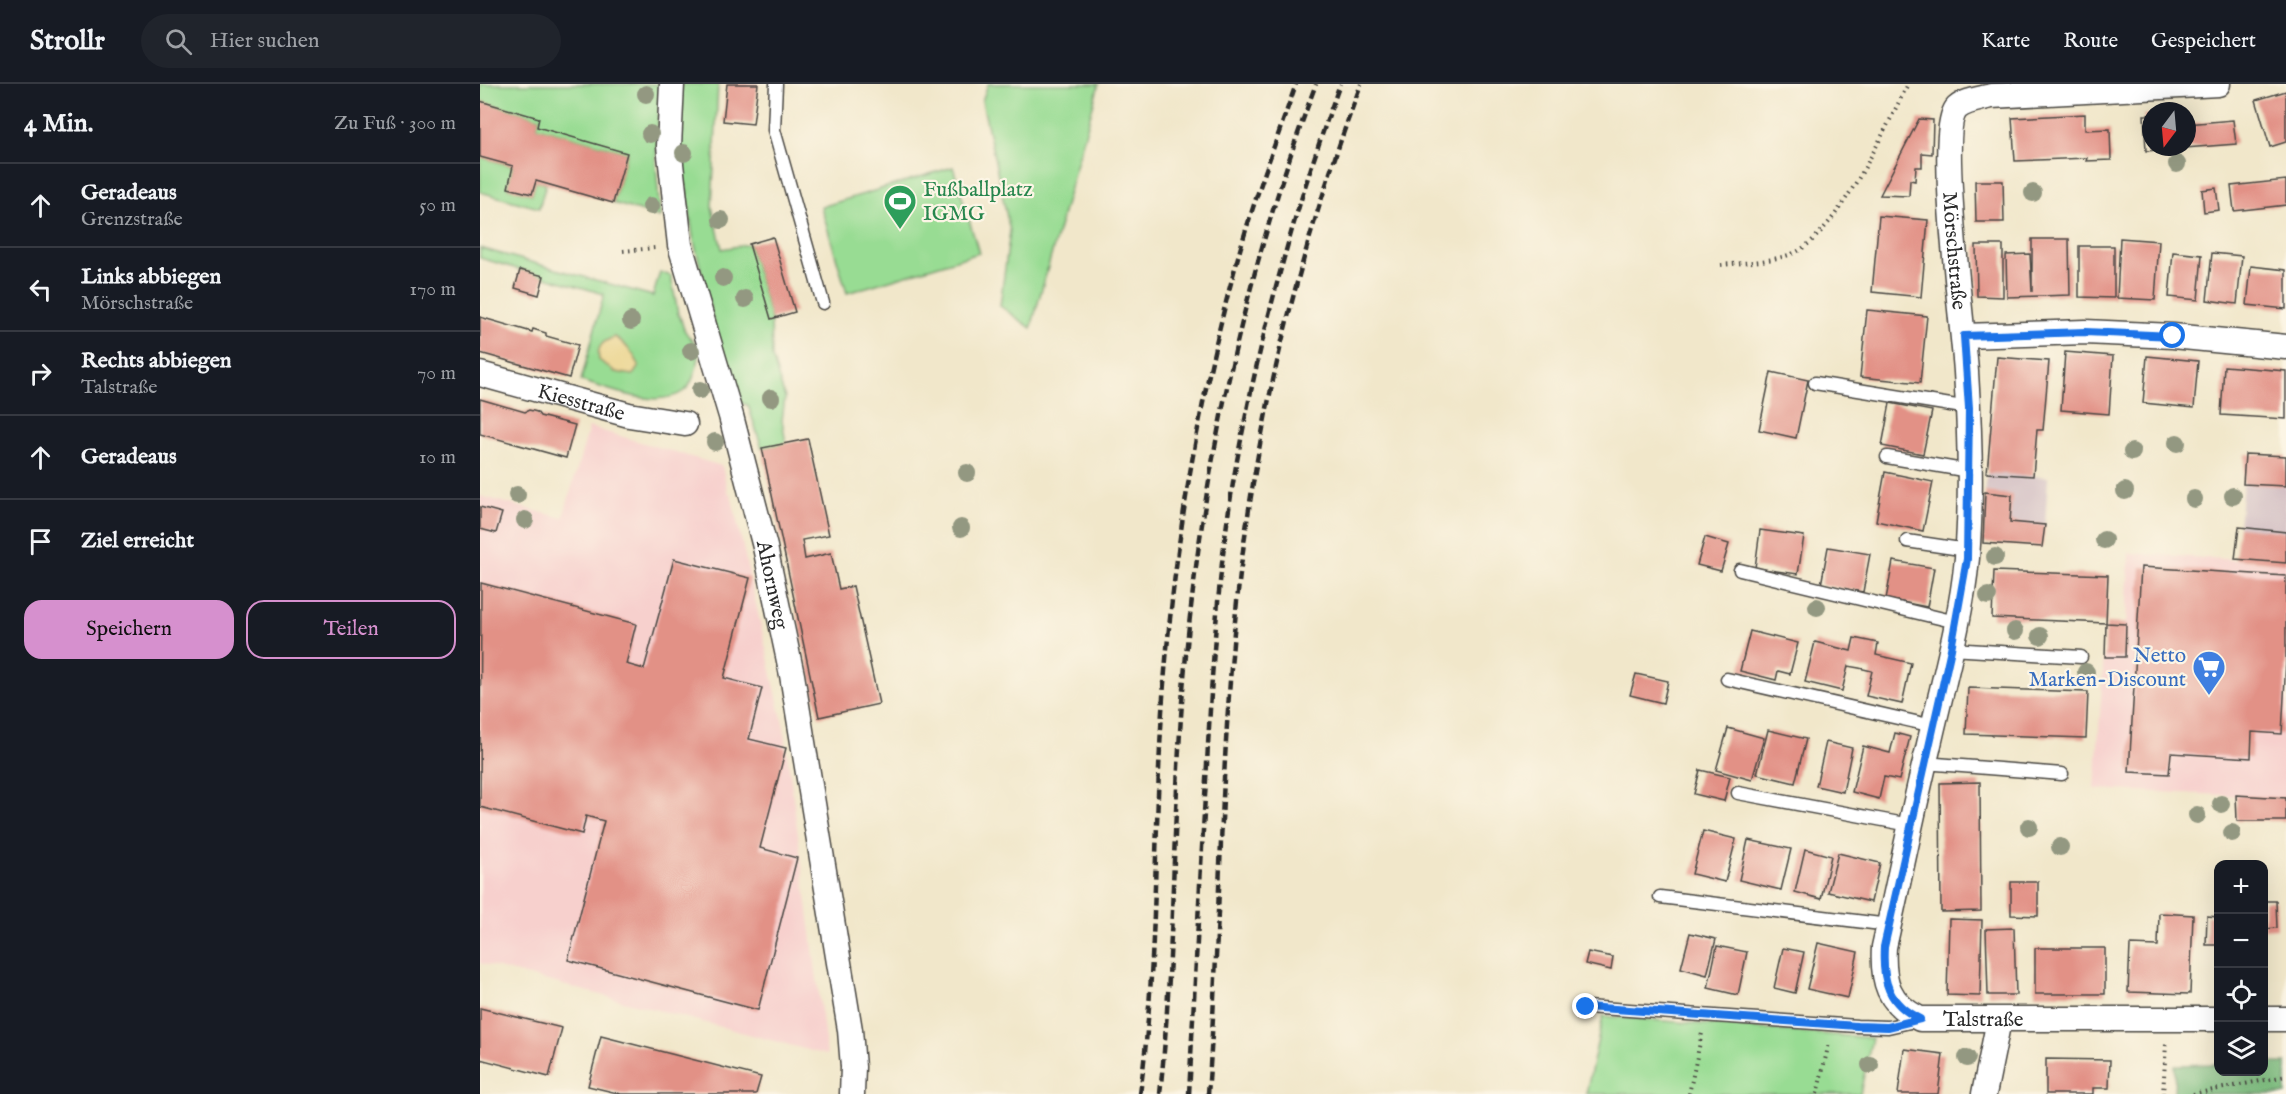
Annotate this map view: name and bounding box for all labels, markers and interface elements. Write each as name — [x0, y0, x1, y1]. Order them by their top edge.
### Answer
search box — [141, 14, 561, 68]
text: Strollr — [30, 24, 105, 59]
icon: search — [162, 25, 195, 58]
text: Hier suchen — [210, 27, 320, 55]
text: Karte — [1981, 28, 2030, 55]
text: Route — [2063, 28, 2118, 55]
text: Gespeichert — [2151, 28, 2256, 55]
north arrow — [2142, 102, 2196, 156]
text: 4 Min. — [24, 107, 93, 140]
text: Zu Fuß · 300 m — [334, 111, 456, 136]
place label: Fußballplatz IGMG — [923, 177, 1033, 228]
text: Geradeaus — [81, 179, 177, 207]
sports icon: Fußballplatz IGMG — [882, 183, 918, 230]
icon: ahead — [24, 189, 57, 222]
street label: Mörschstraße — [1935, 191, 1972, 312]
text: 50 m — [419, 193, 456, 218]
text: Grenzstraße — [81, 207, 183, 232]
text: Links abbiegen — [81, 263, 221, 291]
icon: left — [24, 273, 57, 306]
text: 170 m — [410, 277, 456, 302]
text: Mörschstraße — [81, 291, 193, 316]
route start — [2159, 322, 2185, 348]
text: Rechts abbiegen — [81, 347, 231, 375]
icon: right — [24, 357, 57, 390]
text: 70 m — [417, 361, 456, 386]
text: Talstraße — [81, 375, 158, 400]
street label: Kiesstraße — [534, 378, 628, 428]
icon: ahead — [24, 441, 57, 474]
text: Geradeaus — [81, 443, 177, 471]
text: 10 m — [419, 445, 456, 470]
icon: arrive — [24, 525, 57, 558]
text: Ziel erreicht — [81, 527, 194, 555]
street label: Ahornweg — [749, 537, 794, 632]
button: Speichern — [24, 600, 234, 659]
button: Teilen — [246, 600, 456, 659]
place label: Netto Marken-Discount — [2029, 643, 2186, 694]
supermarket icon: Netto Marken-Discount — [2191, 649, 2227, 696]
map controls — [2214, 860, 2268, 1076]
button: + — [2214, 860, 2268, 914]
button: − — [2214, 914, 2268, 968]
button: locate — [2214, 968, 2268, 1022]
route end — [1572, 993, 1598, 1019]
street label: Talstraße — [1943, 1007, 2024, 1034]
button: layers — [2214, 1022, 2268, 1076]

